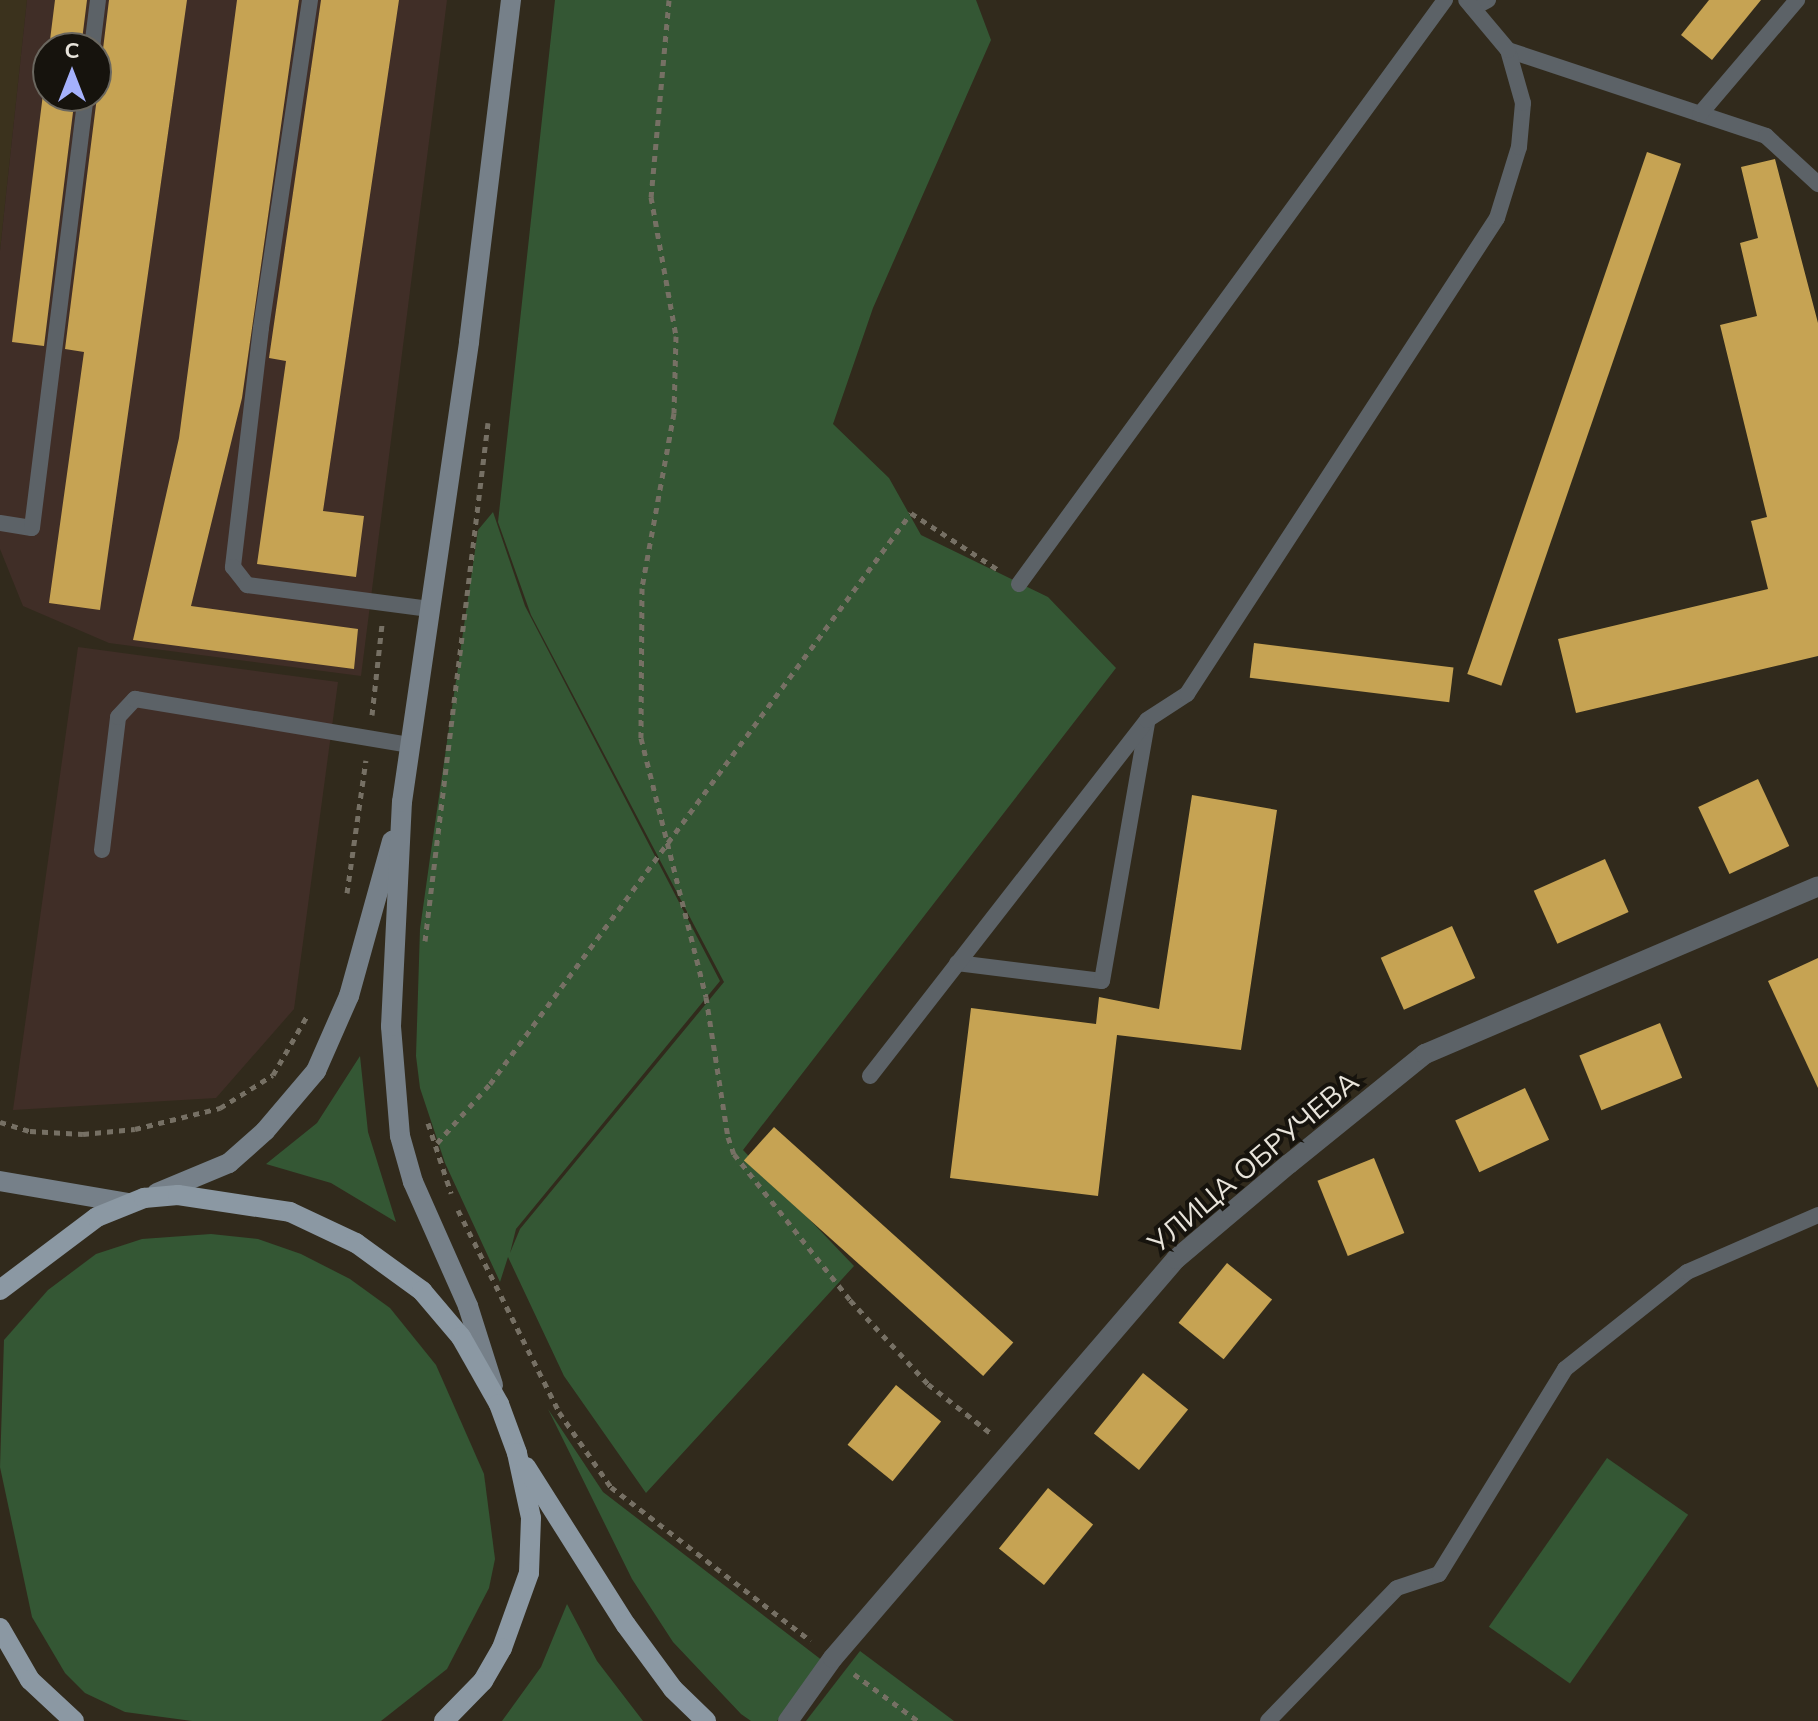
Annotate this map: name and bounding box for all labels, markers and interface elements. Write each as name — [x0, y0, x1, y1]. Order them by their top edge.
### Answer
north arrow — [32, 32, 112, 112]
text: С — [64, 36, 80, 64]
street label: УЛИЦА ОБРУЧЕВА — [1141, 1064, 1365, 1260]

